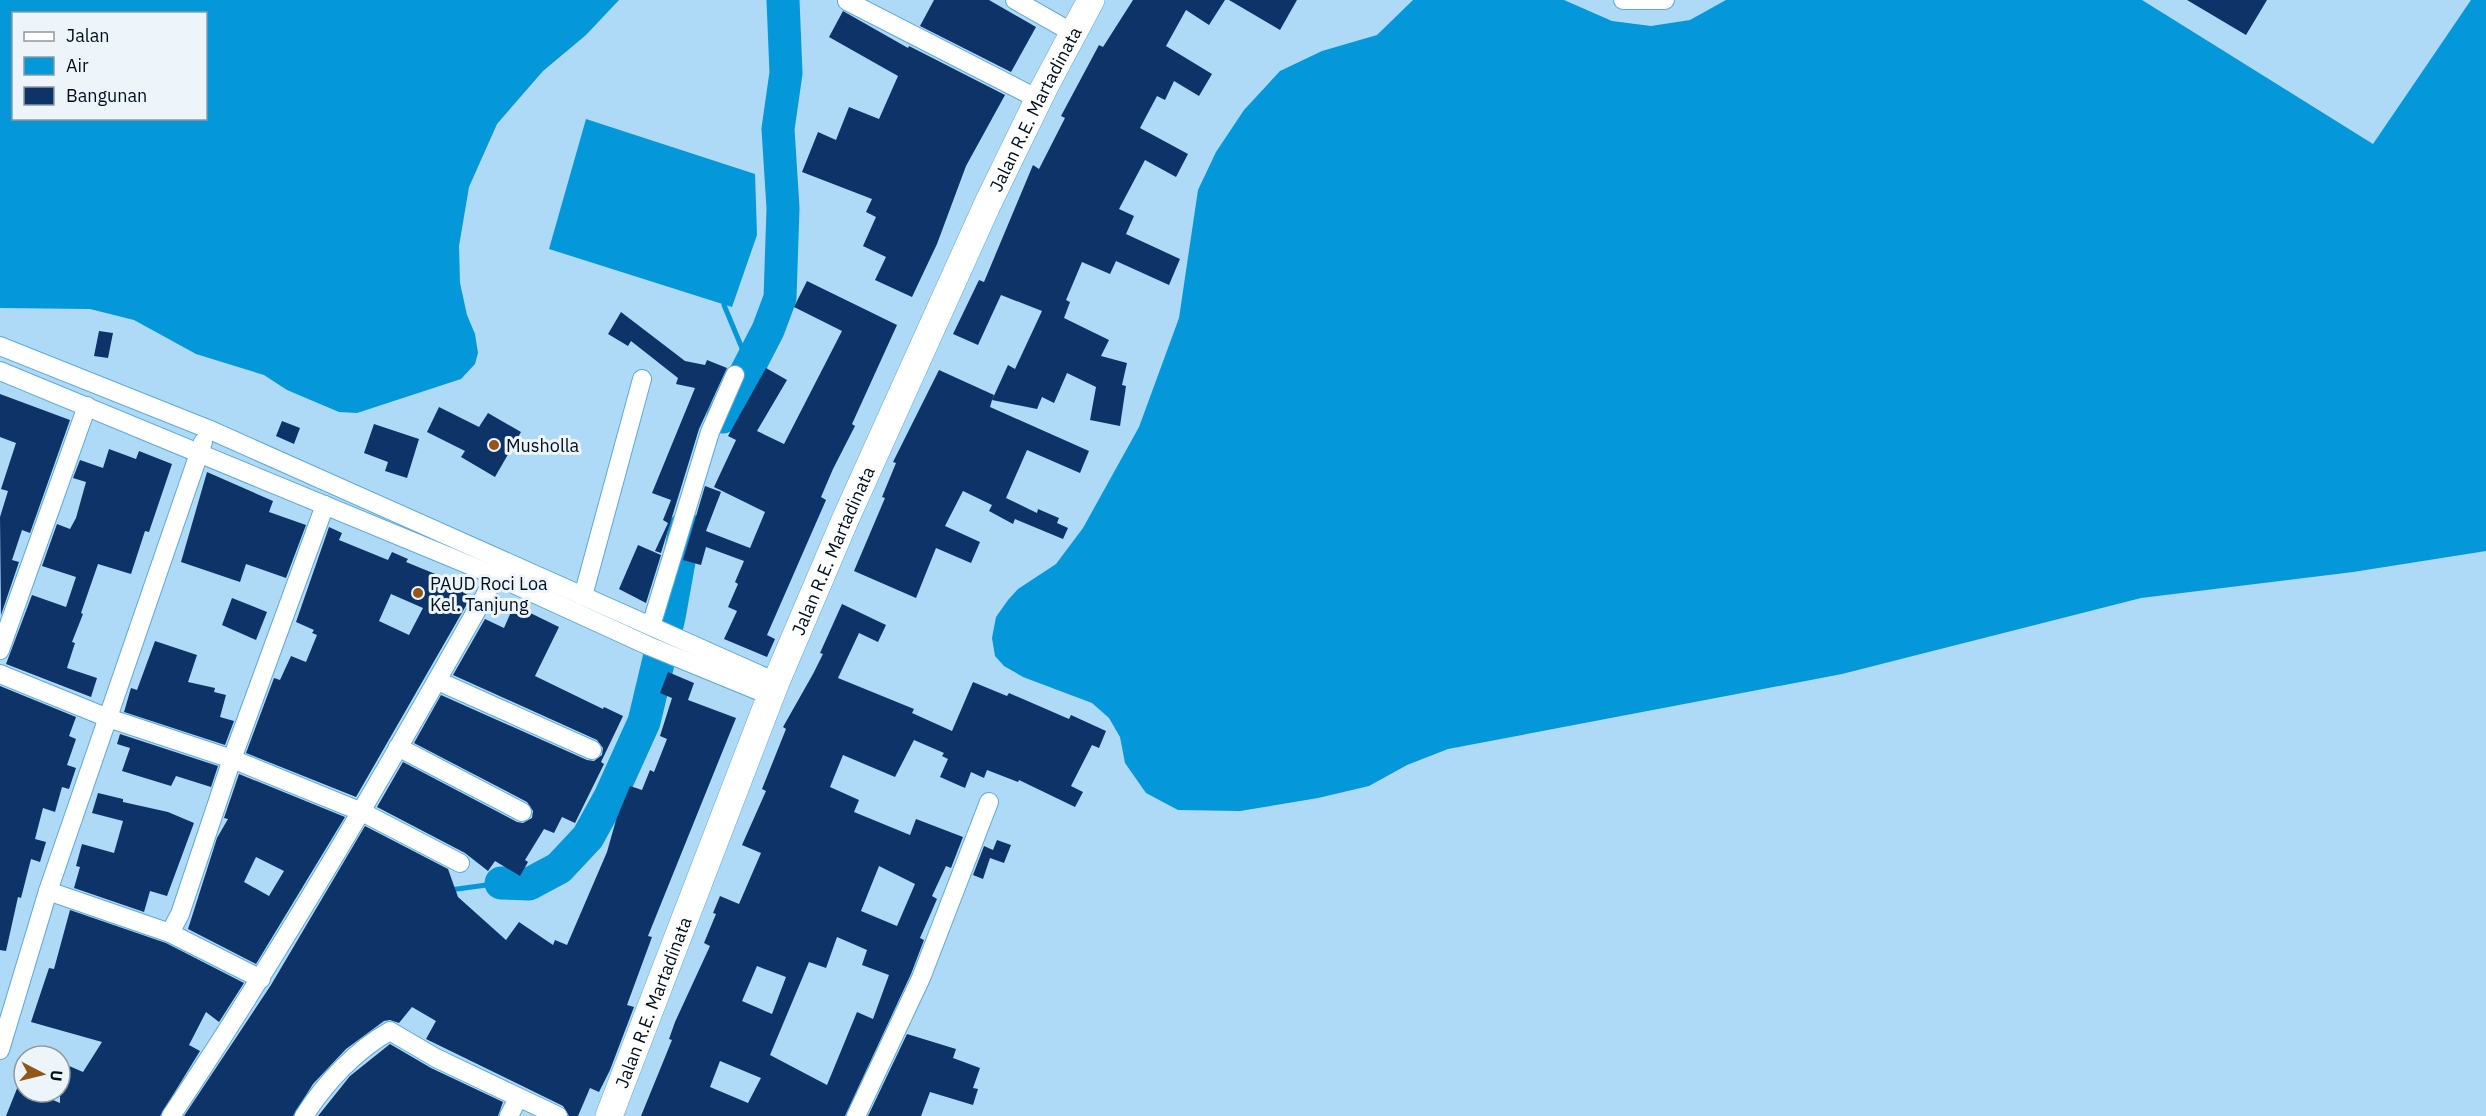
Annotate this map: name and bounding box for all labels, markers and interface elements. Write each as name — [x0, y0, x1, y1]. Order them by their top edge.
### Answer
legend — [12, 12, 207, 120]
street label: Jalan R.E. Martadinata — [984, 22, 1086, 195]
text: Jalan — [66, 24, 110, 47]
text: Air — [66, 54, 89, 77]
text: Bangunan — [66, 84, 147, 107]
place label: Musholla — [506, 434, 580, 457]
marker: Musholla — [487, 438, 501, 452]
street label: Jalan R.E. Martadinata — [786, 462, 879, 638]
place label: PAUD Roci Loa Kel. Tanjung — [430, 572, 548, 616]
marker: PAUD Roci Loa Kel. Tanjung — [411, 586, 425, 600]
street label: Jalan R.E. Martadinata — [609, 913, 696, 1091]
north arrow — [12, 1044, 72, 1104]
text: U — [46, 1069, 67, 1083]

